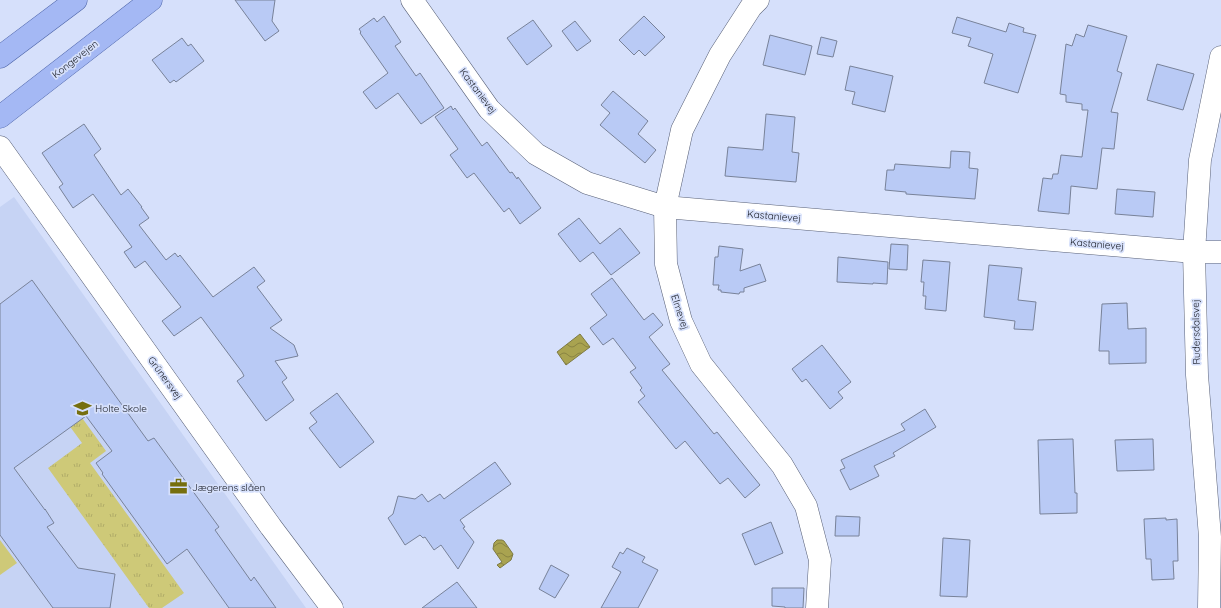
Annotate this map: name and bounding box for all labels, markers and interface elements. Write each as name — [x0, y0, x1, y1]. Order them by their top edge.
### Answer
street label: Kongevejen — [49, 37, 101, 81]
street label: Kastanievej — [457, 66, 499, 116]
street label: Kastanievej — [747, 207, 801, 225]
street label: Kastanievej — [1070, 235, 1124, 253]
street label: Elmevej — [668, 293, 692, 331]
street label: Rudersdalsvej — [1189, 299, 1203, 365]
street label: Grünersvej — [145, 354, 185, 402]
school or university icon: Holte Skole — [72, 398, 92, 418]
place label: Holte Skole — [95, 402, 147, 415]
office icon: Jægerens slåen — [169, 477, 189, 497]
place label: Jægerens slåen — [192, 481, 265, 494]

